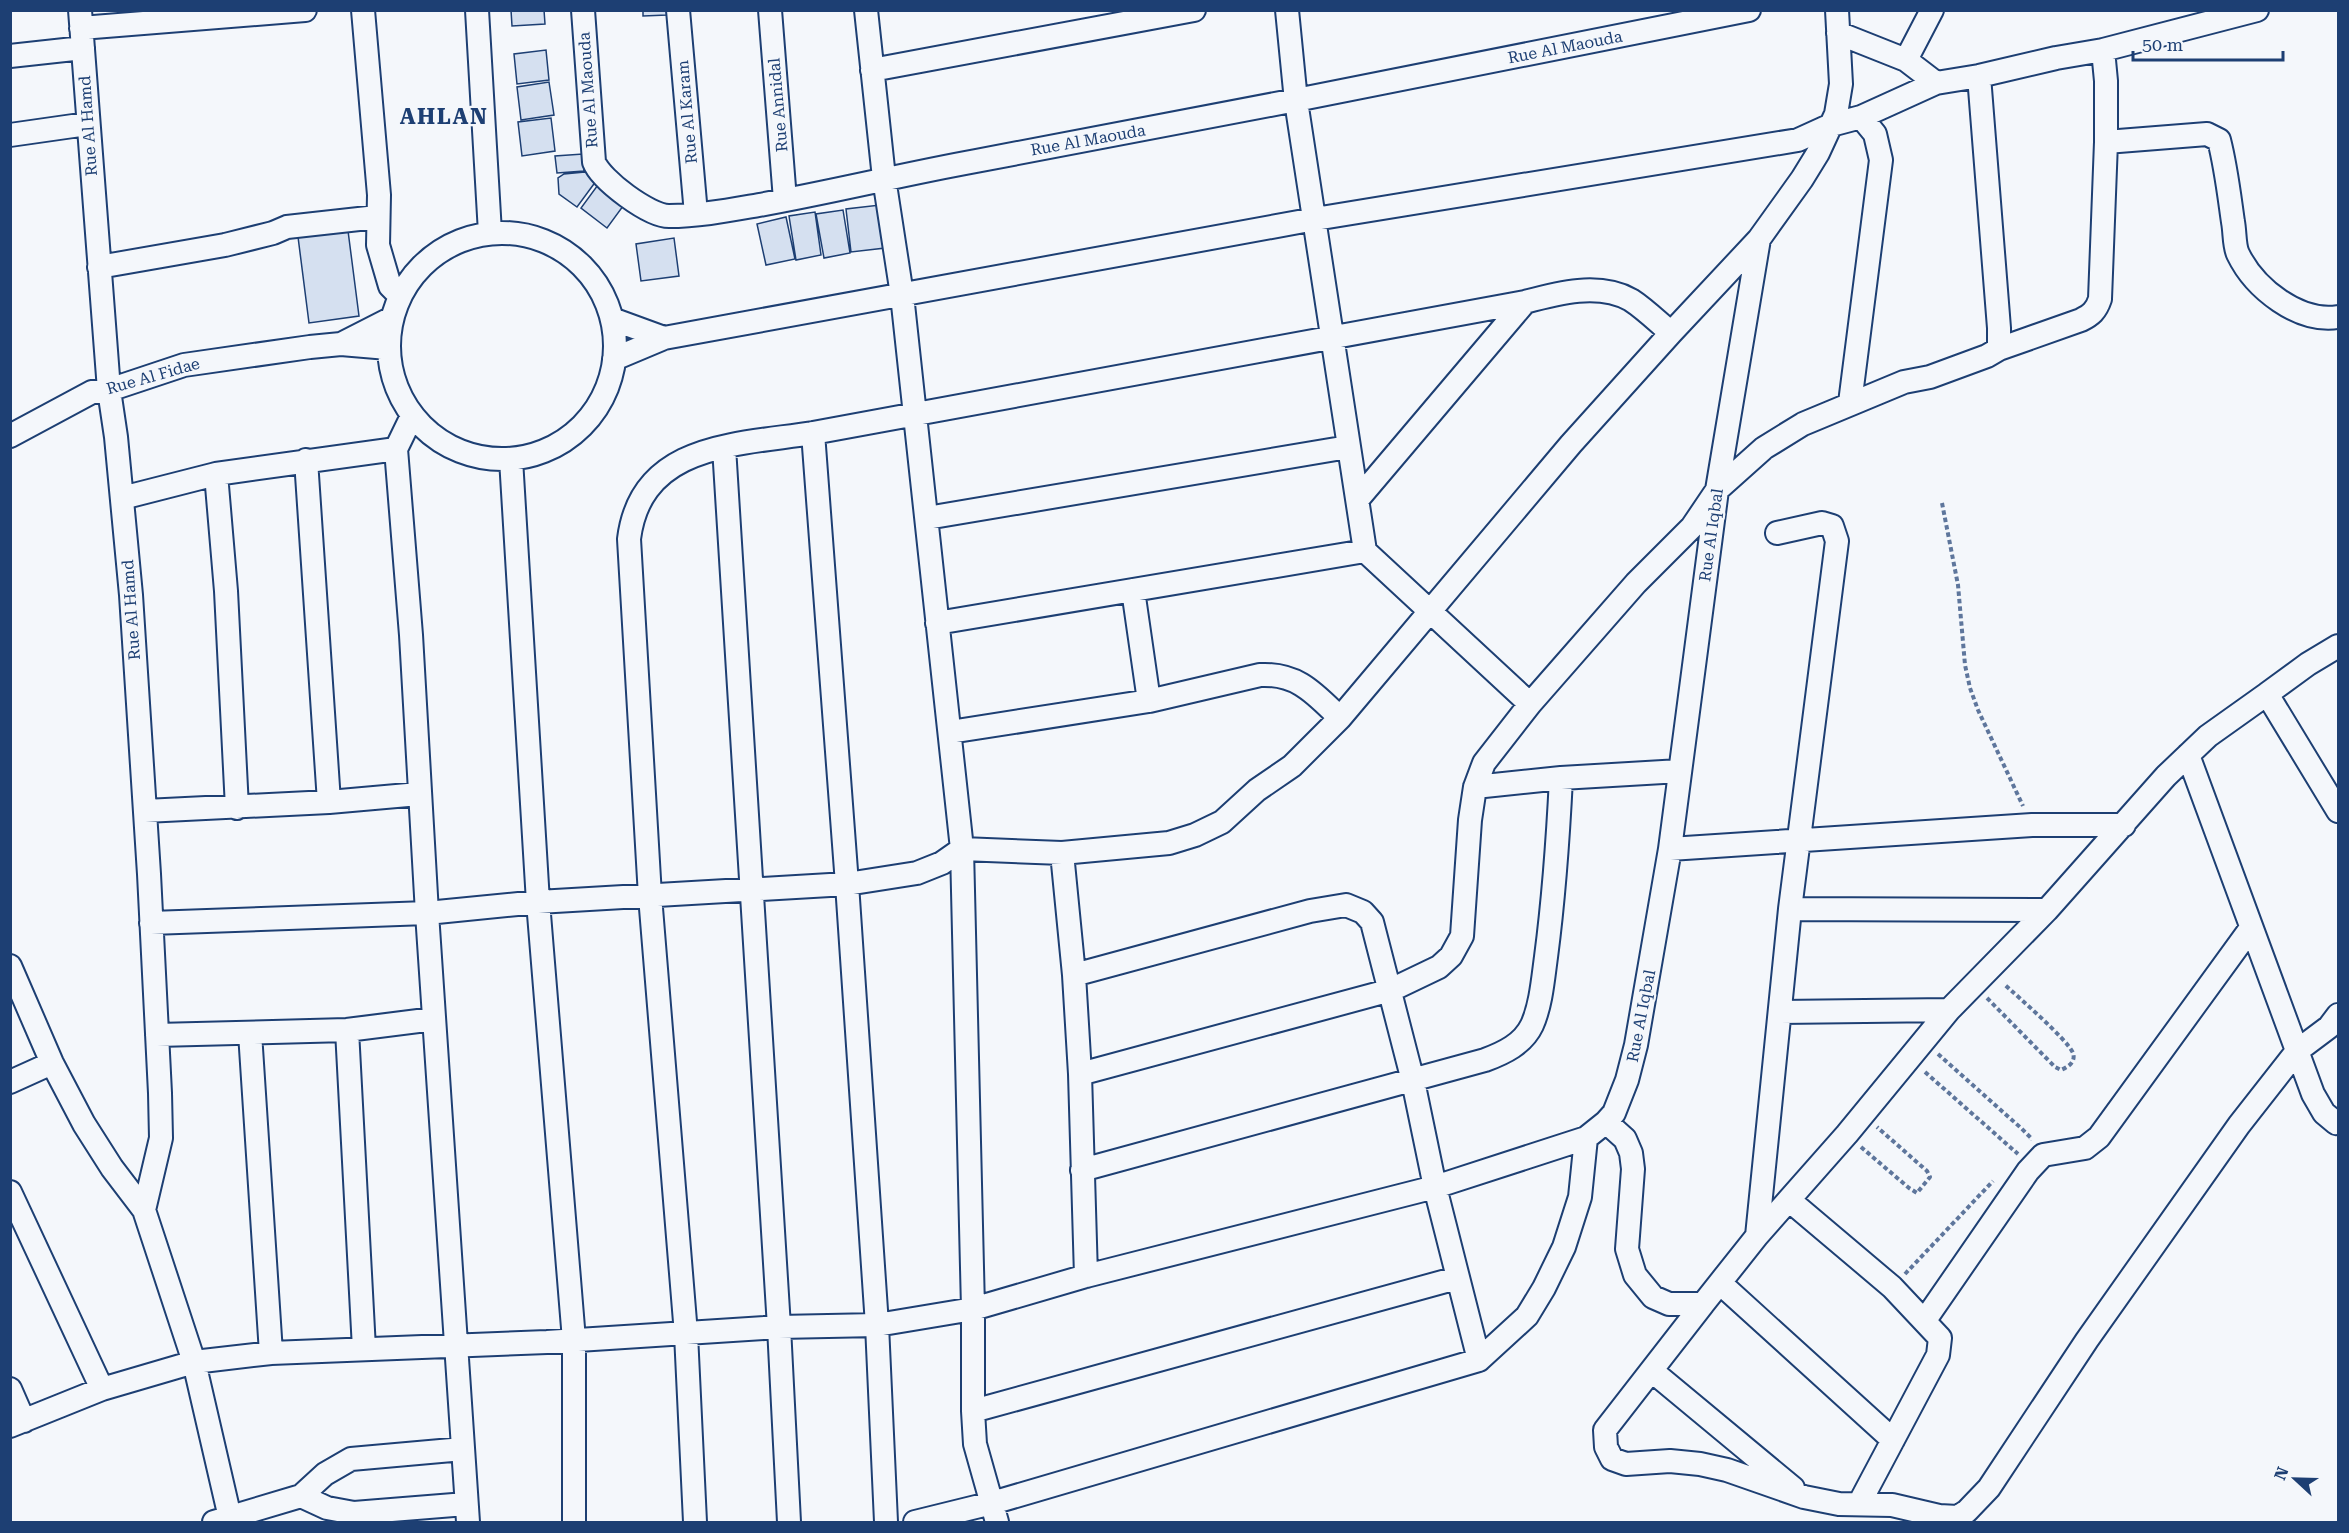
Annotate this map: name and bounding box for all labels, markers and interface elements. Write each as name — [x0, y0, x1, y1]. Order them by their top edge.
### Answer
scale bar — [2133, 24, 2283, 62]
street label: Rue Al Maouda — [1506, 27, 1624, 67]
street label: Rue Al Maouda — [574, 31, 602, 149]
text: 50 m — [2142, 34, 2183, 55]
street label: Rue Annidal — [764, 57, 792, 153]
street label: Rue Al Karam — [673, 59, 701, 165]
street label: Rue Al Hamd — [75, 75, 101, 177]
district label: AHLAN — [400, 104, 488, 129]
street label: Rue Al Maouda — [1029, 120, 1147, 159]
street label: Rue Al Fidae — [104, 354, 202, 398]
street label: Rue Al Iqbal — [1695, 487, 1727, 583]
street label: Rue Al Hamd — [118, 559, 144, 661]
street label: Rue Al Iqbal — [1623, 968, 1659, 1064]
north arrow — [2265, 1449, 2325, 1509]
text: N — [2270, 1464, 2293, 1483]

